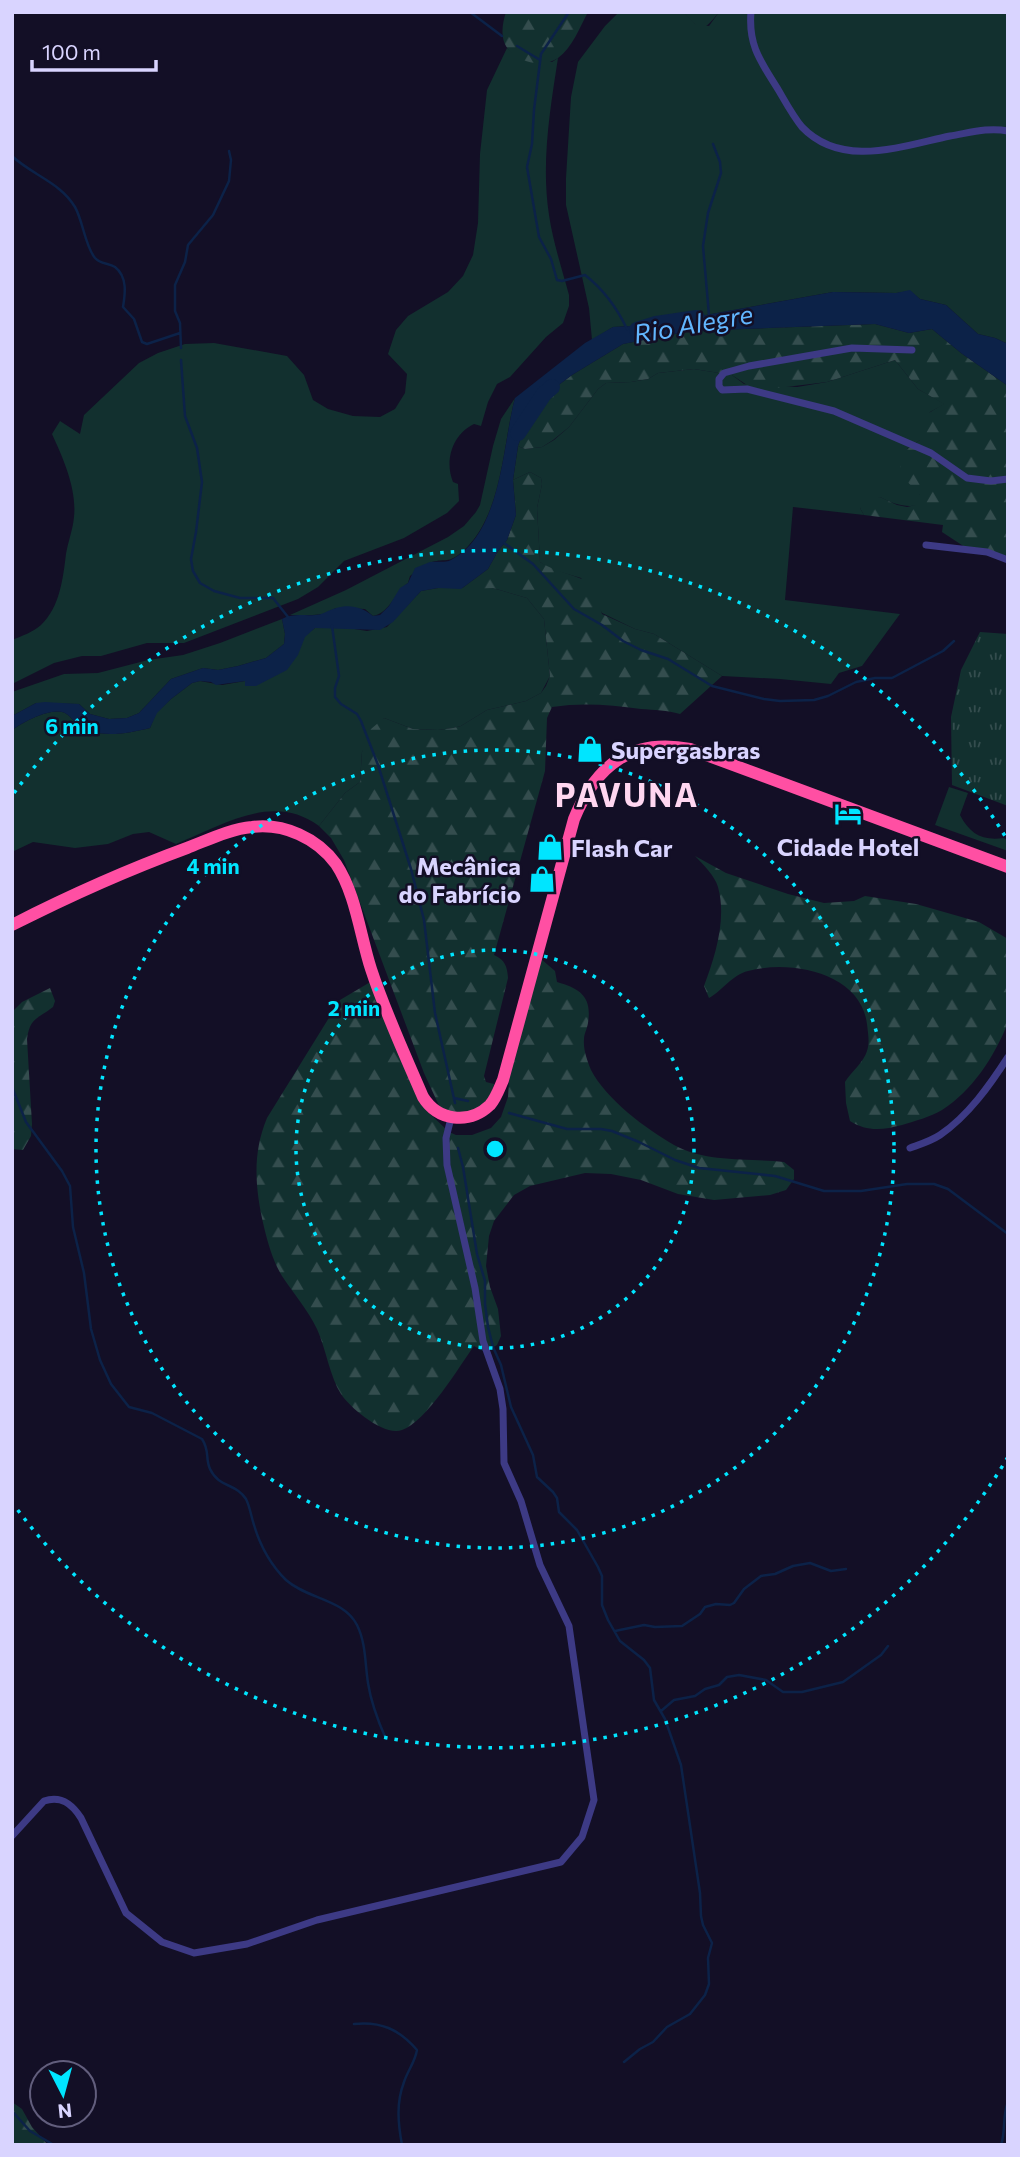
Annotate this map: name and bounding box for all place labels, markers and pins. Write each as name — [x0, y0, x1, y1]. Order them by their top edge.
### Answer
shop icon: Supergasbras — [575, 734, 605, 764]
place label: Supergasbras — [611, 735, 760, 764]
hotel icon: Cidade Hotel — [833, 799, 863, 829]
shop icon: Flash Car — [535, 832, 565, 862]
place label: Cidade Hotel — [777, 832, 919, 861]
place label: Flash Car — [571, 833, 673, 862]
place label: Mecânica do Fabrício — [399, 851, 521, 908]
shop icon: Mecânica do Fabrício — [527, 864, 557, 894]
centre of rings — [483, 1137, 507, 1161]

